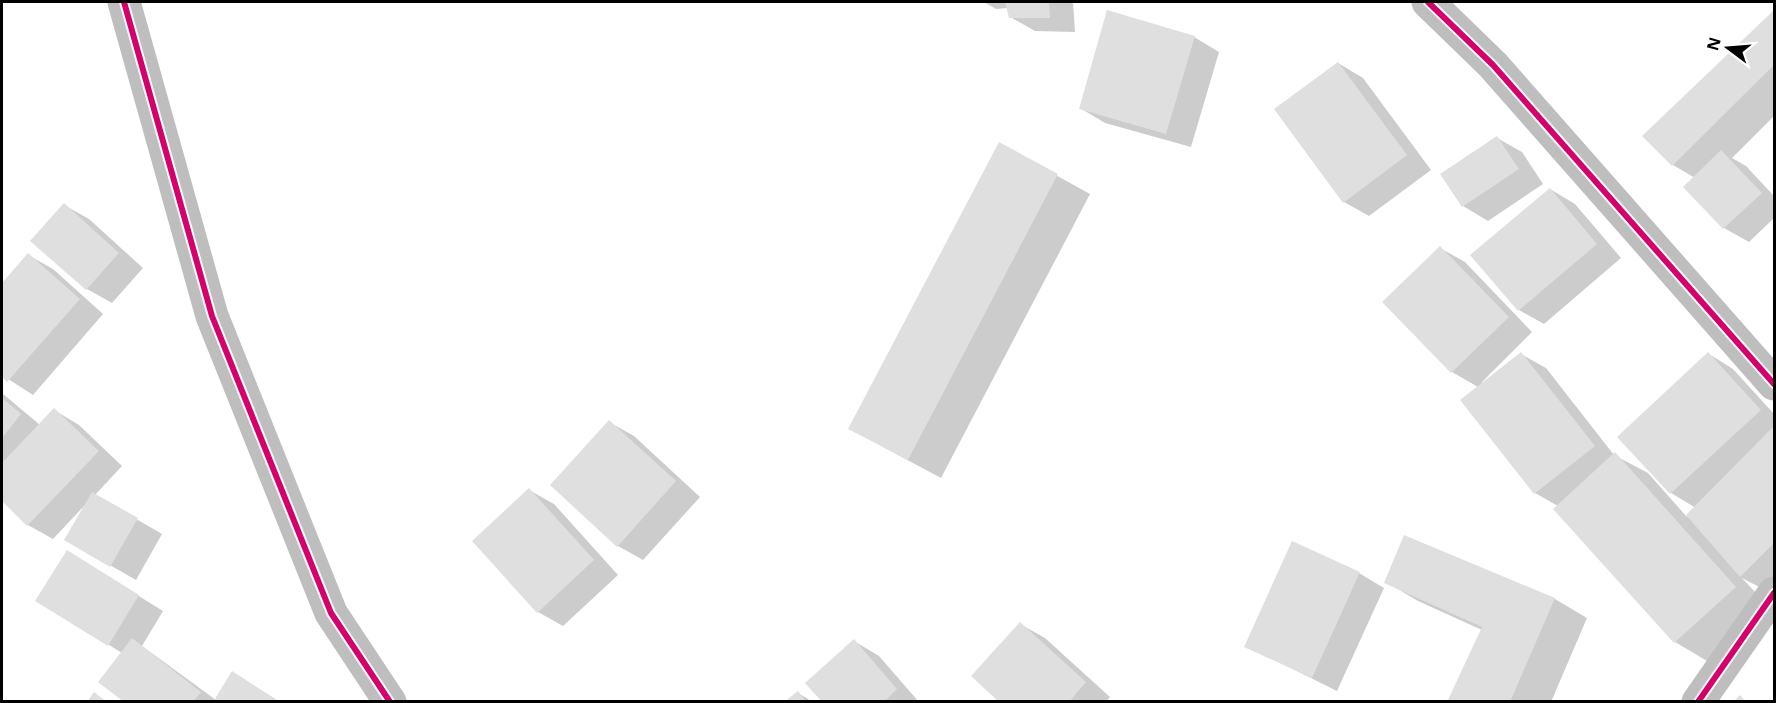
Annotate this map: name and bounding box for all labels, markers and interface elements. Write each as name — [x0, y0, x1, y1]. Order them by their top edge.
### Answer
north arrow — [1698, 18, 1758, 78]
text: N — [1701, 35, 1726, 53]

